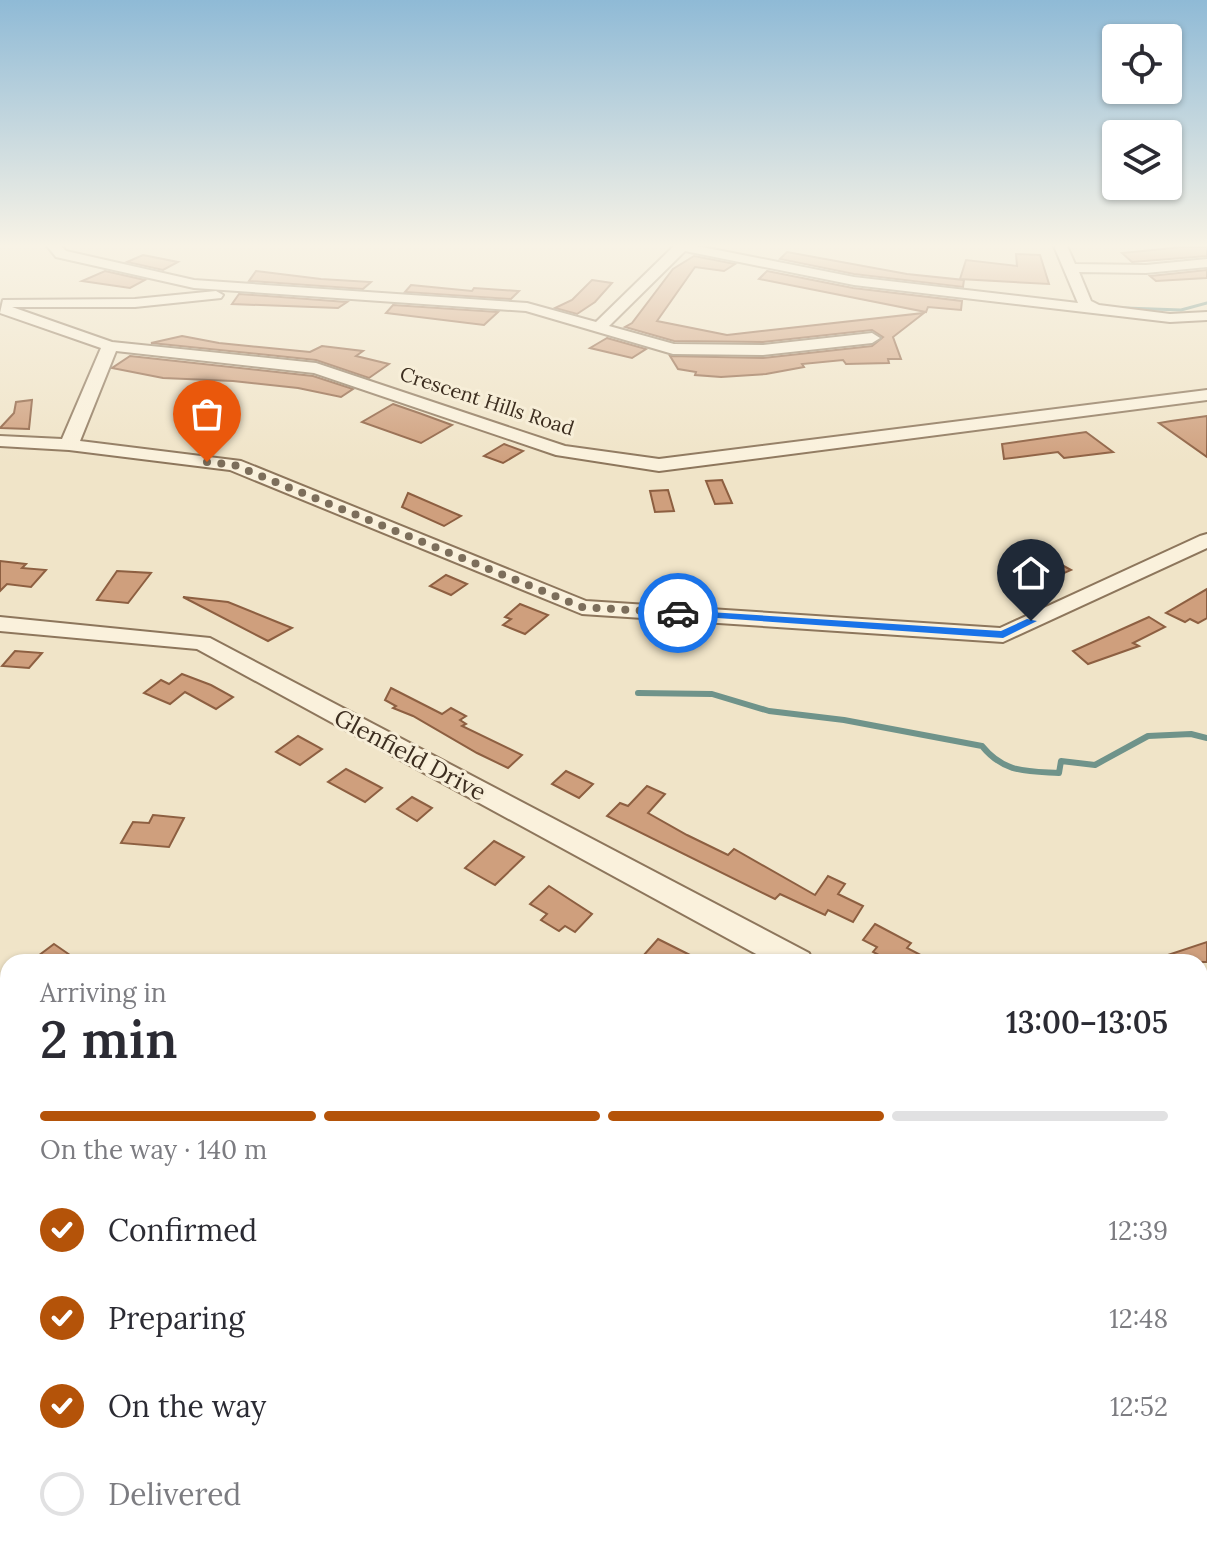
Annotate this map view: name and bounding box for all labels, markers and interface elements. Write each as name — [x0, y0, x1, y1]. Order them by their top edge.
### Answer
map controls — [1102, 24, 1182, 200]
button: locate — [1102, 24, 1182, 104]
button: layers — [1102, 120, 1182, 200]
street label: Crescent Hills Road — [397, 361, 578, 441]
pin — [173, 380, 241, 462]
icon: bag — [185, 392, 229, 436]
pin — [997, 539, 1065, 621]
icon: home — [1009, 551, 1053, 595]
courier — [638, 573, 718, 653]
icon: car — [656, 591, 700, 635]
street label: Glenfield Drive — [329, 702, 491, 808]
text: Arriving in — [40, 976, 167, 1009]
text: 13:00–13:05 — [1006, 1003, 1168, 1041]
text: 2 min — [40, 1006, 178, 1072]
text: On the way · 140 m — [40, 1133, 267, 1166]
icon: check — [40, 1208, 84, 1252]
text: Confirmed — [108, 1211, 257, 1249]
text: 12:39 — [1109, 1214, 1168, 1247]
icon: check — [40, 1296, 84, 1340]
text: Preparing — [108, 1299, 245, 1337]
text: 12:48 — [1109, 1302, 1168, 1335]
icon: check — [40, 1384, 84, 1428]
text: On the way — [108, 1387, 266, 1425]
text: 12:52 — [1110, 1390, 1168, 1423]
text: Delivered — [108, 1475, 241, 1513]

